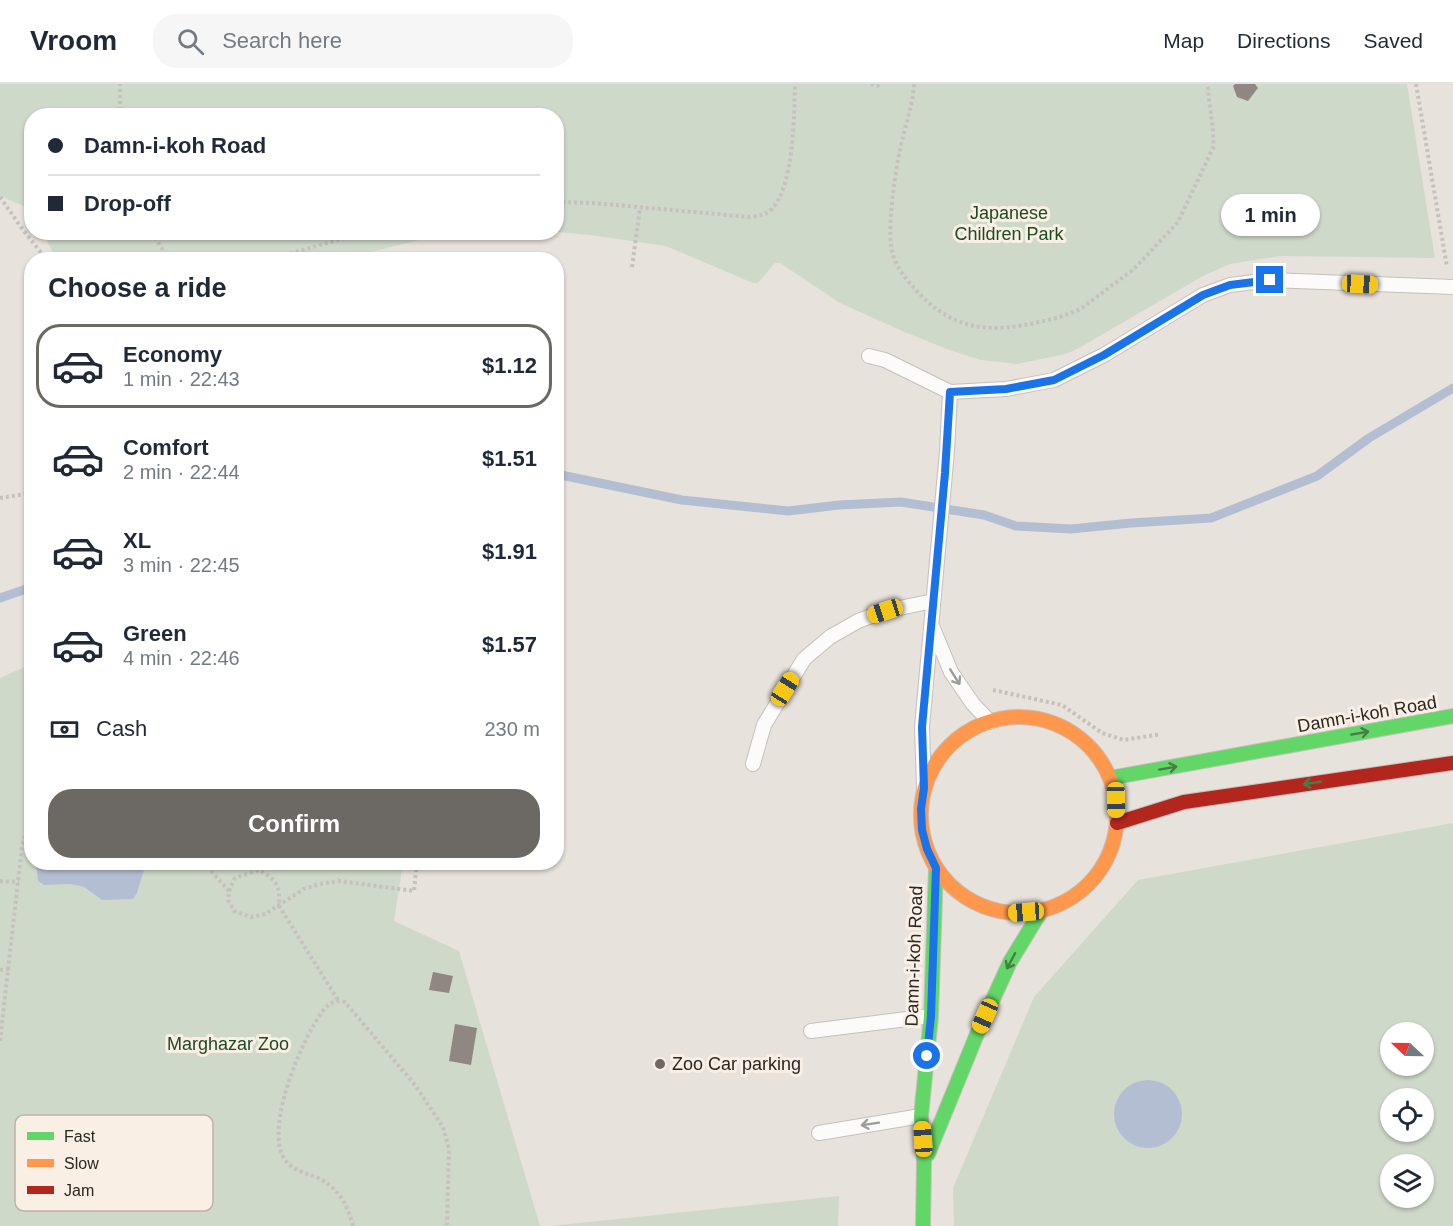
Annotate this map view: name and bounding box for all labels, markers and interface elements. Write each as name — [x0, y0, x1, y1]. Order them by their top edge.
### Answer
search box — [153, 14, 573, 68]
text: Vroom — [30, 25, 117, 56]
icon: search — [174, 25, 207, 58]
text: Search here — [222, 28, 342, 53]
text: Map — [1163, 29, 1204, 52]
text: Directions — [1237, 29, 1330, 52]
text: Saved — [1363, 29, 1423, 52]
text: Damn-i-koh Road — [84, 133, 266, 158]
text: Drop-off — [84, 191, 171, 216]
callout: 1 min — [1220, 193, 1320, 235]
park label: Japanese Children Park — [954, 203, 1065, 244]
text: 1 min — [1244, 204, 1297, 226]
route end — [1256, 266, 1283, 293]
text: Choose a ride — [48, 273, 227, 303]
car — [1342, 274, 1378, 294]
icon: car — [51, 339, 105, 393]
text: Economy — [123, 342, 222, 367]
text: $1.12 — [482, 353, 537, 378]
text: 1 min · 22:43 — [123, 368, 240, 390]
icon: car — [51, 432, 105, 486]
text: Comfort — [123, 435, 209, 460]
text: $1.51 — [482, 446, 537, 471]
text: 2 min · 22:44 — [123, 461, 240, 483]
icon: car — [51, 525, 105, 579]
text: XL — [123, 528, 151, 553]
text: $1.91 — [482, 539, 537, 564]
text: 3 min · 22:45 — [123, 554, 240, 576]
car — [865, 597, 905, 625]
icon: car — [51, 618, 105, 672]
text: Green — [123, 621, 187, 646]
text: $1.57 — [482, 632, 537, 657]
text: 4 min · 22:46 — [123, 647, 240, 669]
one-way arrow — [948, 668, 961, 685]
car — [768, 669, 802, 709]
street label: Damn-i-koh Road — [1296, 692, 1438, 736]
icon: cash — [48, 713, 81, 746]
text: Cash — [96, 716, 147, 741]
text: 230 m — [484, 718, 540, 740]
one-way arrow — [1349, 727, 1369, 738]
one-way arrow — [1157, 762, 1177, 773]
one-way arrow — [1303, 778, 1322, 789]
car — [1107, 782, 1125, 818]
button: Confirm — [48, 789, 540, 858]
street label: Damn-i-koh Road — [902, 885, 926, 1027]
car — [1007, 902, 1045, 922]
one-way arrow — [1005, 952, 1017, 969]
car — [969, 996, 1001, 1036]
north arrow — [1380, 1022, 1434, 1076]
map controls — [1380, 1022, 1434, 1208]
park label: Marghazar Zoo — [167, 1034, 289, 1054]
route start — [913, 1042, 940, 1069]
place label: Zoo Car parking — [672, 1054, 801, 1074]
marker: Zoo Car parking — [653, 1057, 667, 1071]
button: locate — [1380, 1088, 1434, 1142]
legend — [15, 1115, 213, 1211]
one-way arrow — [861, 1119, 880, 1130]
car — [913, 1120, 933, 1158]
text: Fast — [64, 1128, 96, 1145]
button: layers — [1380, 1154, 1434, 1208]
text: Slow — [64, 1155, 99, 1172]
text: Jam — [64, 1182, 94, 1199]

